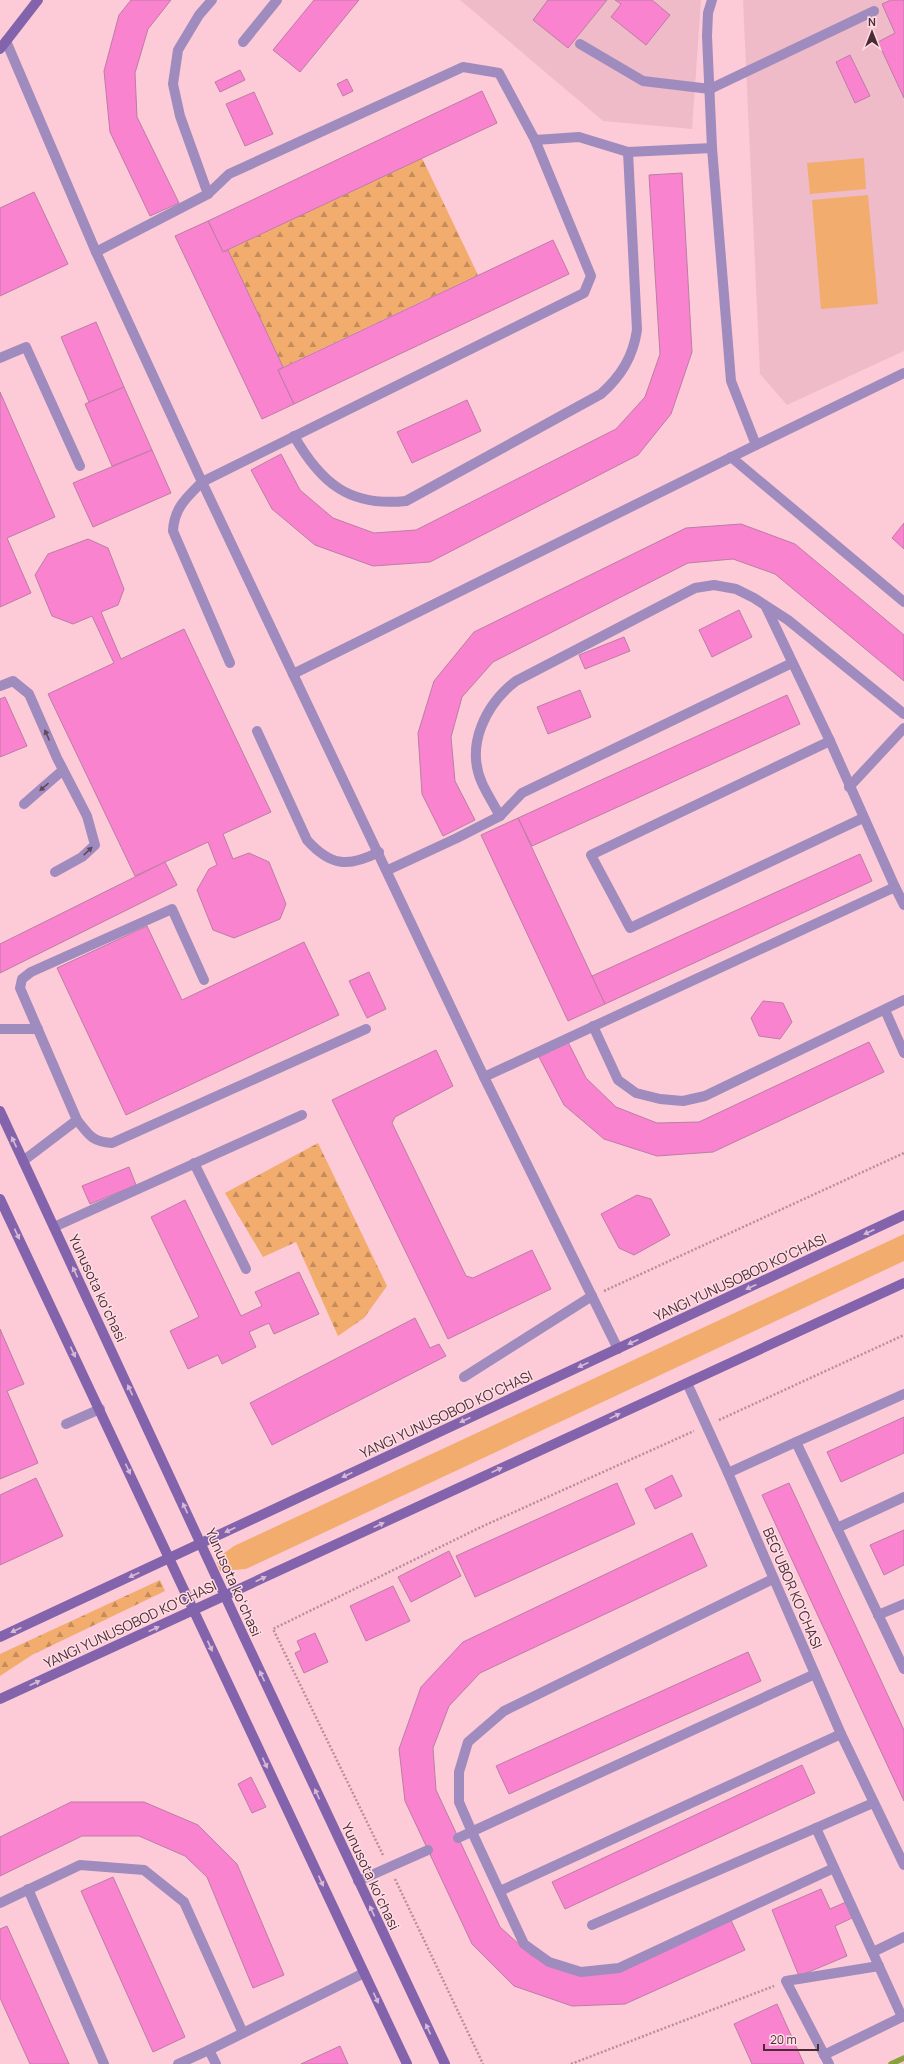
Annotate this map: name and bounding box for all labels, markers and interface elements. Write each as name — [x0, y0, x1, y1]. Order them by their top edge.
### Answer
north arrow — [852, 12, 892, 52]
text: N — [868, 14, 876, 29]
one-way arrow — [43, 728, 49, 740]
one-way arrow — [38, 783, 49, 792]
one-way arrow — [83, 846, 93, 856]
one-way arrow — [11, 1136, 17, 1147]
one-way arrow — [14, 1229, 20, 1240]
street label: YANGI YUNUSOBOD KO'CHASI — [651, 1229, 829, 1325]
one-way arrow — [863, 1229, 874, 1235]
street label: Yunusota koʻchasi — [65, 1231, 131, 1345]
one-way arrow — [72, 1267, 78, 1278]
one-way arrow — [745, 1284, 757, 1290]
one-way arrow — [628, 1339, 639, 1345]
one-way arrow — [70, 1346, 76, 1357]
one-way arrow — [577, 1362, 589, 1368]
street label: YANGI YUNUSOBOD KO'CHASI — [357, 1366, 535, 1462]
one-way arrow — [127, 1385, 133, 1396]
one-way arrow — [609, 1413, 621, 1419]
one-way arrow — [460, 1417, 471, 1423]
one-way arrow — [125, 1463, 131, 1475]
one-way arrow — [491, 1467, 503, 1473]
one-way arrow — [342, 1472, 353, 1478]
one-way arrow — [182, 1502, 188, 1514]
one-way arrow — [373, 1522, 385, 1528]
street label: BEG'UBOR KO'CHASI — [759, 1524, 827, 1652]
street label: Yunusota koʻchasi — [202, 1525, 266, 1639]
one-way arrow — [224, 1527, 235, 1533]
one-way arrow — [128, 1572, 140, 1578]
street label: YANGI YUNUSOBOD KO'CHASI — [41, 1576, 219, 1672]
one-way arrow — [255, 1576, 267, 1582]
one-way arrow — [148, 1626, 159, 1632]
one-way arrow — [11, 1627, 22, 1633]
one-way arrow — [207, 1640, 213, 1651]
one-way arrow — [259, 1670, 265, 1682]
one-way arrow — [30, 1680, 41, 1686]
one-way arrow — [262, 1758, 268, 1769]
one-way arrow — [314, 1788, 320, 1799]
street label: Yunusota koʻchasi — [338, 1819, 404, 1933]
one-way arrow — [318, 1875, 324, 1886]
one-way arrow — [369, 1906, 375, 1917]
one-way arrow — [373, 1993, 379, 2004]
one-way arrow — [425, 2023, 431, 2034]
scale bar — [764, 2026, 818, 2052]
text: 20 m — [770, 2031, 797, 2048]

